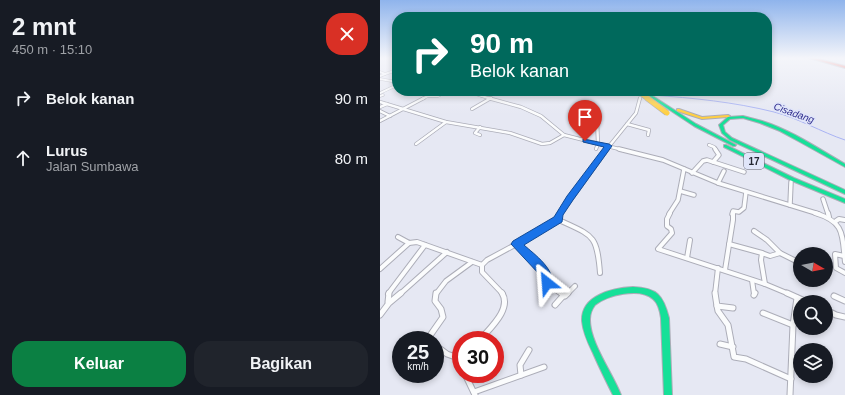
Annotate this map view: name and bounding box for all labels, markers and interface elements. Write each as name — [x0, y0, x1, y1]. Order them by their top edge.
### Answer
text: 2 mnt — [12, 13, 76, 40]
button: close — [326, 13, 368, 55]
icon: right — [404, 28, 456, 80]
text: 90 m — [470, 28, 534, 59]
text: 450 m · 15:10 — [12, 42, 92, 57]
text: Belok kanan — [470, 61, 569, 81]
icon: right — [12, 87, 34, 109]
text: Belok kanan — [46, 90, 134, 107]
text: 90 m — [335, 90, 368, 107]
pin — [568, 100, 602, 141]
water label: Cisadang — [772, 101, 816, 126]
icon: arrive — [574, 106, 596, 128]
text: Lurus — [46, 142, 88, 159]
icon: ahead — [12, 147, 34, 169]
text: 80 m — [335, 150, 368, 167]
road number: 17 — [744, 153, 764, 169]
text: Jalan Sumbawa — [46, 159, 139, 174]
north arrow — [793, 247, 833, 287]
map controls — [793, 247, 833, 383]
position arrow — [526, 262, 568, 304]
button: search — [793, 295, 833, 335]
speed limit sign: 30 — [452, 331, 504, 383]
button: Keluar — [12, 341, 186, 387]
button: Bagikan — [194, 341, 368, 387]
text: 25 — [407, 341, 429, 363]
button: layers — [793, 343, 833, 383]
text: km/h — [407, 361, 429, 372]

